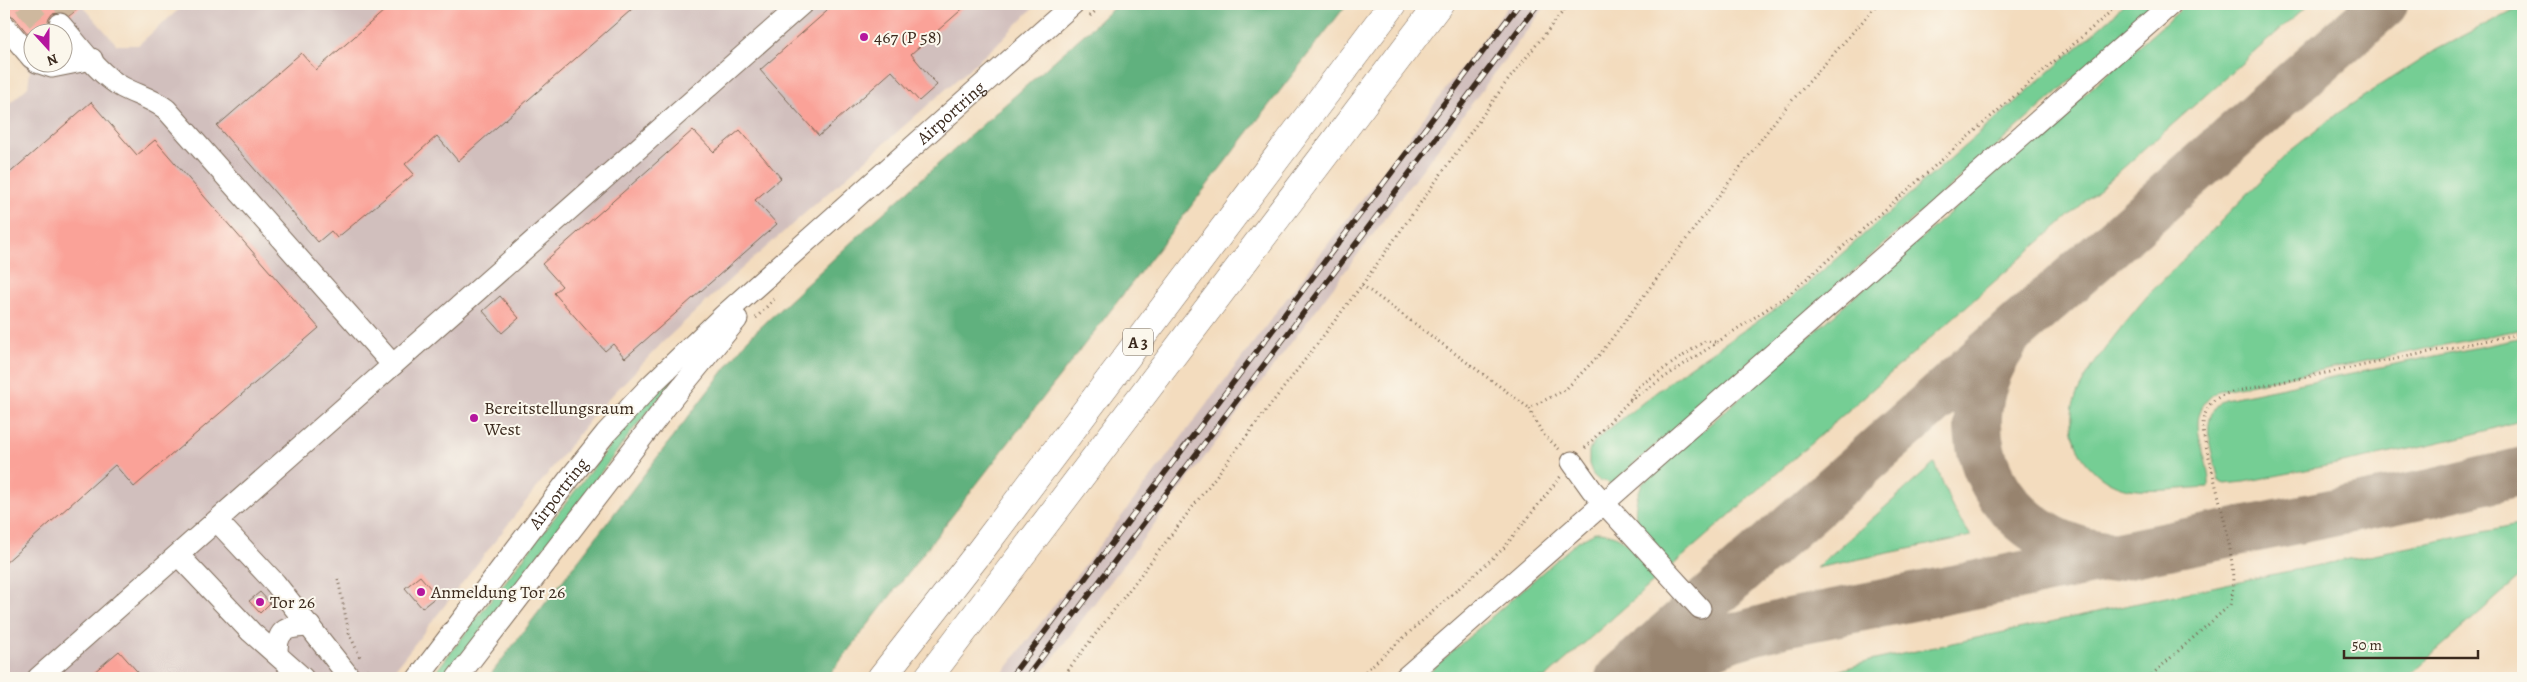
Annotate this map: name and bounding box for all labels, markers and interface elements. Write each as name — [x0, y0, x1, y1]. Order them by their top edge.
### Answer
north arrow — [22, 22, 72, 72]
place label: 467 (P 58) — [874, 25, 941, 49]
marker: 467 (P 58) — [858, 31, 870, 43]
text: N — [44, 49, 61, 70]
street label: Airportring — [911, 76, 991, 150]
road number: A 3 — [1123, 328, 1153, 356]
place label: Bereitstellungsraum West — [483, 396, 634, 441]
marker: Bereitstellungsraum West — [468, 412, 480, 424]
street label: Airportring — [523, 452, 594, 535]
place label: Anmeldung Tor 26 — [430, 580, 565, 604]
marker: Anmeldung Tor 26 — [415, 586, 427, 598]
place label: Tor 26 — [270, 590, 315, 614]
marker: Tor 26 — [254, 596, 266, 608]
scale bar — [2344, 627, 2478, 659]
text: 50 m — [2352, 635, 2382, 655]

